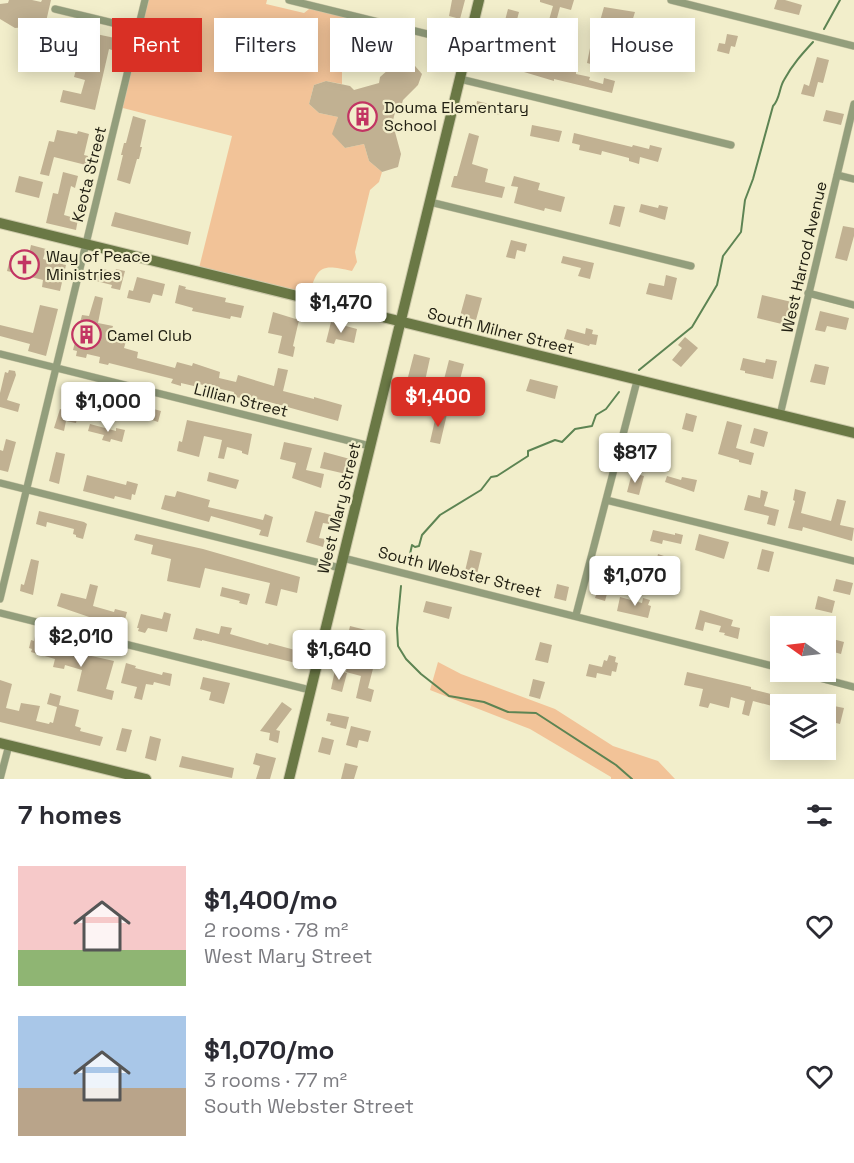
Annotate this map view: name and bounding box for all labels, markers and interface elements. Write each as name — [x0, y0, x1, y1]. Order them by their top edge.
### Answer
chip: Buy — [18, 18, 100, 72]
chip: Rent — [112, 18, 202, 72]
chip: Filters — [214, 18, 318, 72]
chip: New — [330, 18, 415, 72]
chip: Apartment — [427, 18, 578, 72]
chip: House — [590, 18, 695, 72]
place label: Douma Elementary School — [384, 97, 529, 136]
building icon: Douma Elementary School — [347, 100, 379, 132]
street label: Keota Street — [67, 124, 111, 224]
street label: West Harrod Avenue — [776, 179, 832, 335]
place label: Way of Peace Ministries — [46, 246, 150, 285]
church icon: Way of Peace Ministries — [9, 249, 41, 281]
pin: $1,470 — [292, 283, 390, 334]
text: $1,470 — [310, 289, 372, 315]
street label: South Milner Street — [425, 303, 577, 359]
building icon: Camel Club — [70, 319, 102, 351]
place label: Camel Club — [107, 325, 192, 346]
pin: $1,400 — [389, 377, 487, 428]
street label: Lillian Street — [192, 378, 290, 422]
pin: $1,000 — [59, 382, 157, 433]
text: $1,400 — [405, 383, 471, 409]
text: $1,000 — [75, 388, 141, 414]
pin: $817 — [599, 433, 671, 484]
text: $817 — [613, 439, 657, 465]
street label: West Mary Street — [313, 440, 365, 576]
street label: South Webster Street — [376, 541, 544, 603]
pin: $1,070 — [586, 556, 684, 607]
text: $1,070 — [603, 562, 667, 588]
north arrow — [770, 616, 836, 682]
map controls — [770, 616, 836, 760]
pin: $2,010 — [32, 617, 130, 668]
text: $2,010 — [49, 623, 113, 649]
pin: $1,640 — [290, 630, 388, 681]
text: $1,640 — [307, 636, 371, 662]
button: layers — [770, 694, 836, 760]
text: 7 homes — [18, 798, 122, 832]
icon: filters — [803, 799, 836, 832]
text: $1,400/mo — [204, 883, 338, 917]
icon: home — [66, 890, 138, 962]
icon: heart — [803, 910, 836, 943]
text: 2 rooms · 78 m² — [204, 917, 348, 943]
text: West Mary Street — [204, 943, 373, 969]
text: $1,070/mo — [204, 1033, 335, 1067]
icon: home — [66, 1040, 138, 1112]
icon: heart — [803, 1060, 836, 1093]
text: 3 rooms · 77 m² — [204, 1067, 347, 1093]
text: South Webster Street — [204, 1093, 414, 1119]

